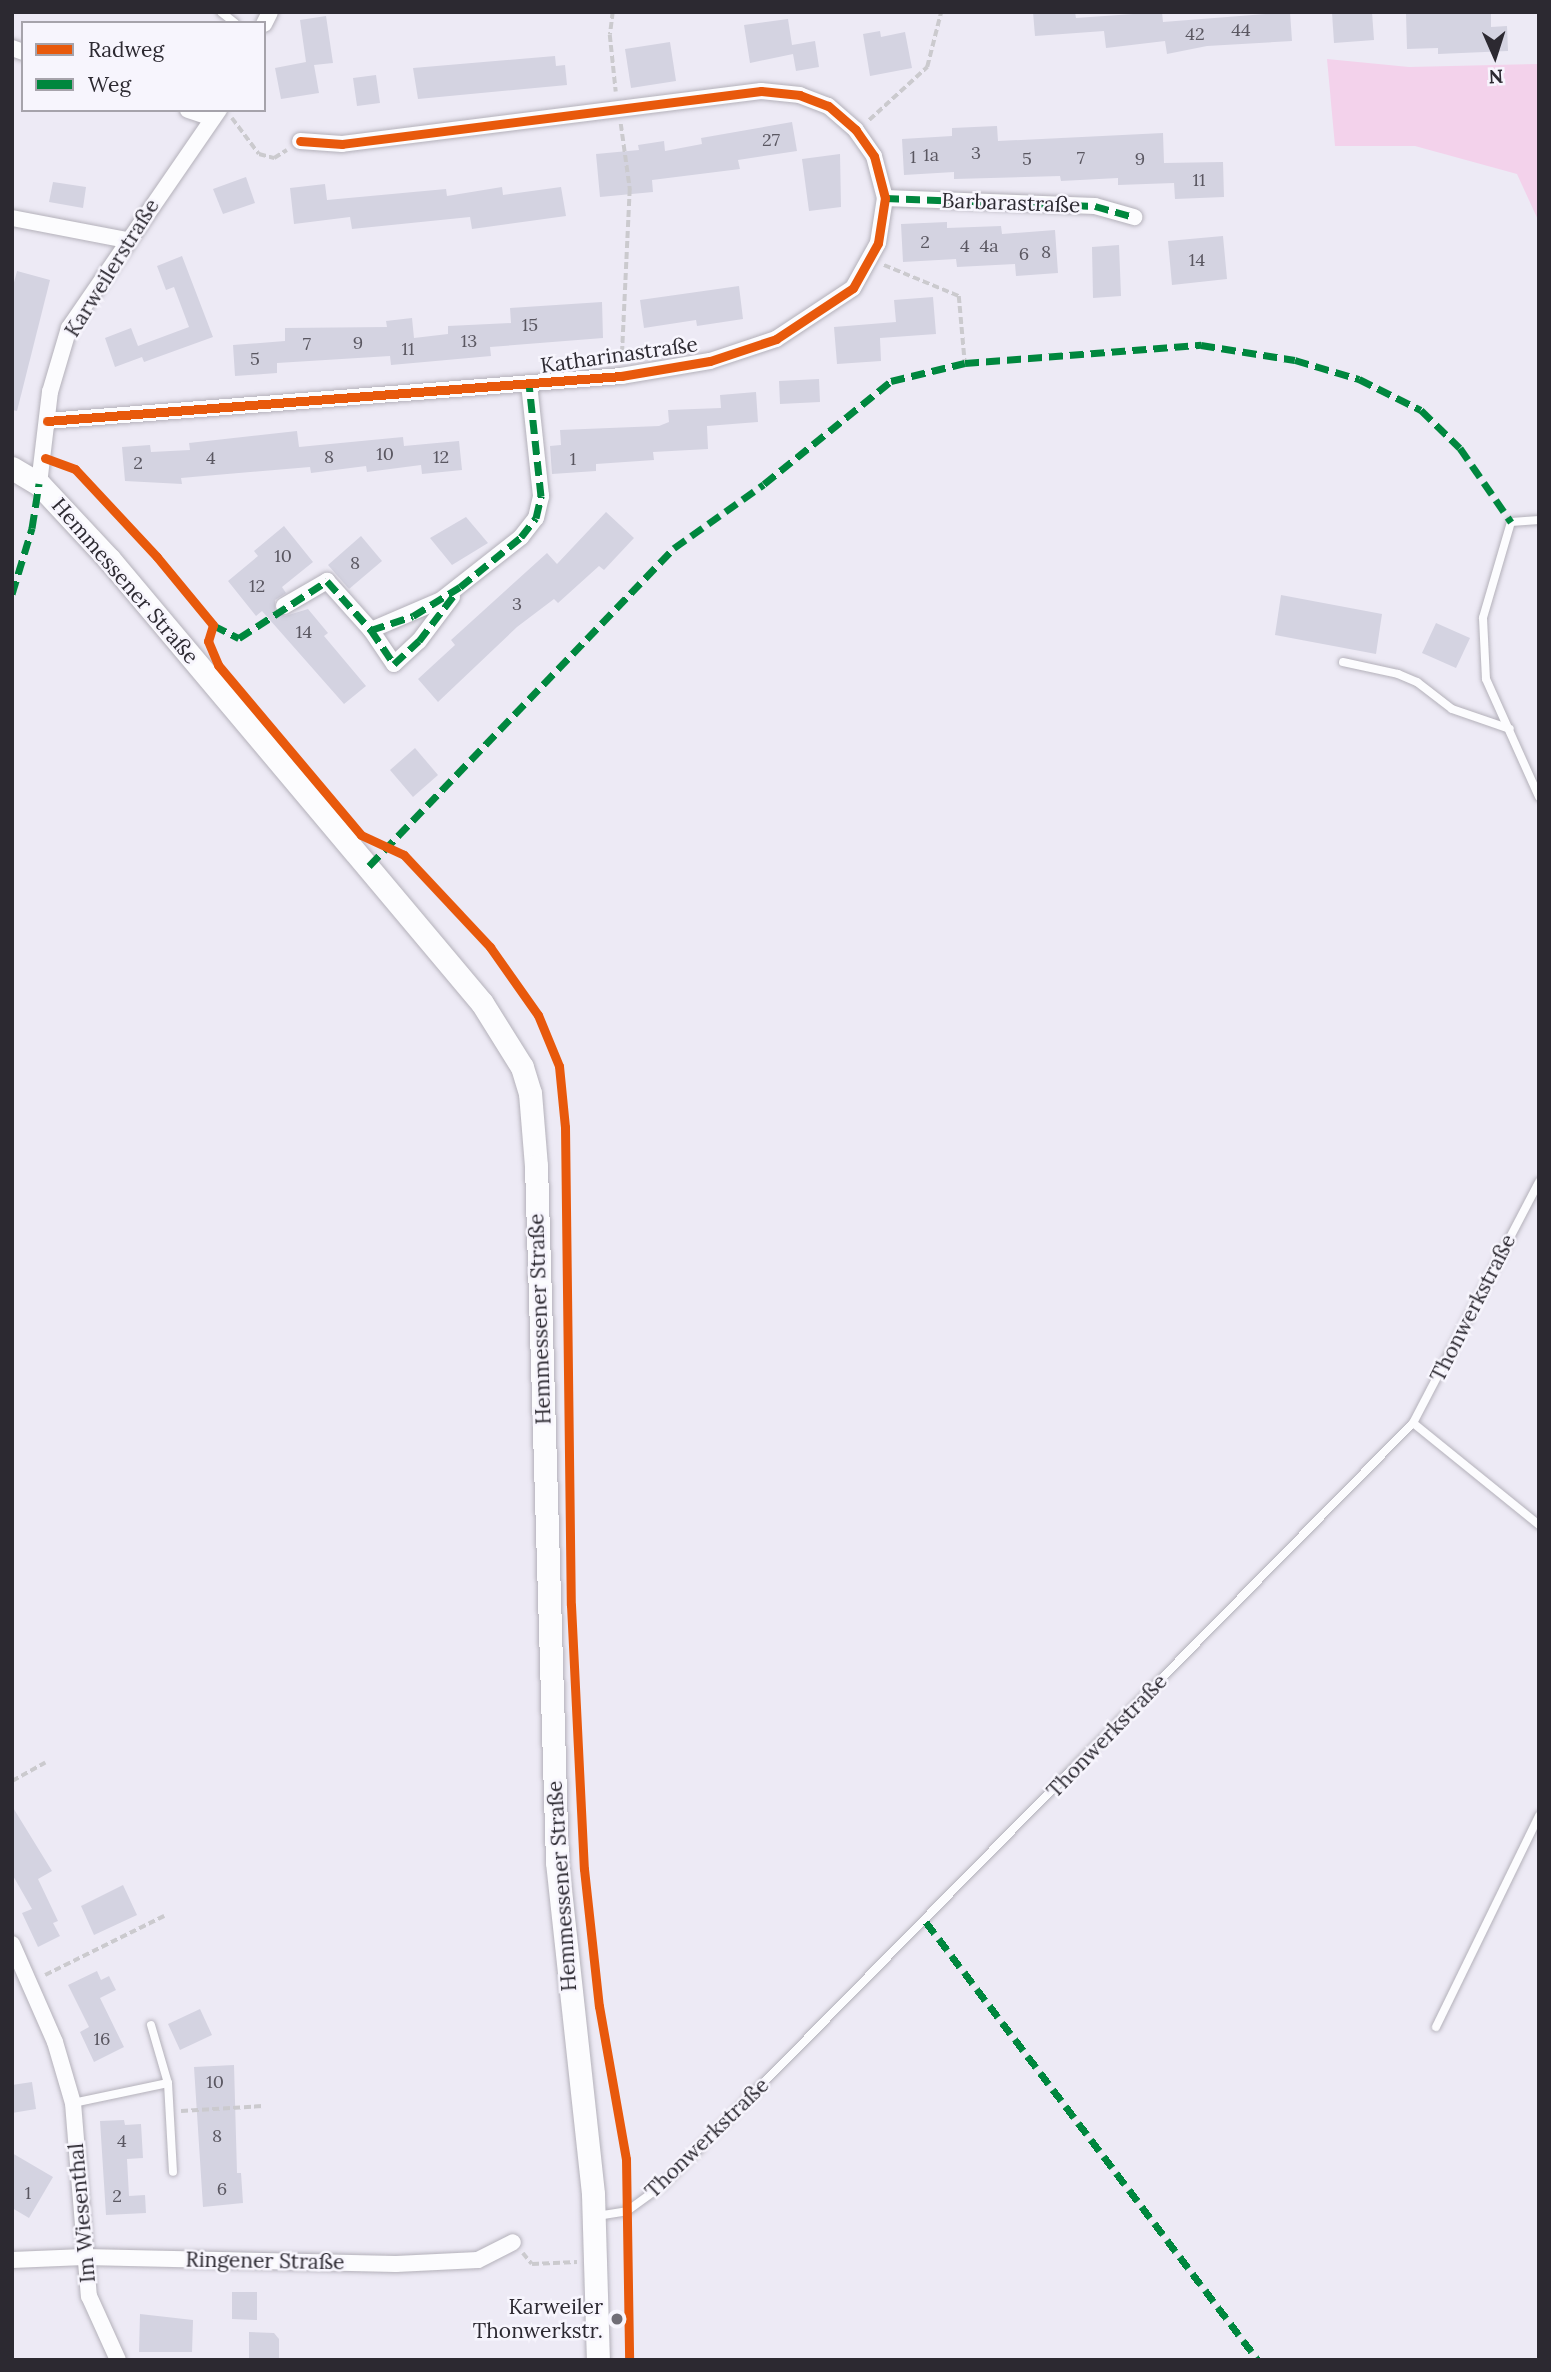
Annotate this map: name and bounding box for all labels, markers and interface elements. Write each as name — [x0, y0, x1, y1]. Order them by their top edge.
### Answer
house number: 44 — [1231, 19, 1251, 41]
legend — [21, 21, 266, 112]
north arrow — [1460, 21, 1530, 91]
house number: 42 — [1185, 23, 1205, 45]
text: Radweg — [88, 36, 164, 63]
text: N — [1488, 65, 1504, 89]
text: Weg — [88, 71, 131, 98]
house number: 27 — [762, 129, 780, 151]
house number: 3 — [971, 142, 981, 164]
house number: 1a — [923, 144, 939, 166]
house number: 1 — [910, 146, 916, 168]
house number: 7 — [1077, 147, 1085, 169]
house number: 5 — [1022, 148, 1032, 170]
house number: 9 — [1135, 148, 1145, 170]
house number: 11 — [1192, 169, 1206, 191]
street label: Barbarastraße — [941, 188, 1081, 218]
street label: Karweilerstraße — [60, 194, 164, 342]
house number: 2 — [920, 231, 930, 253]
house number: 4 — [960, 235, 970, 257]
house number: 4a — [979, 235, 999, 257]
house number: 8 — [1041, 241, 1051, 263]
house number: 6 — [1019, 243, 1029, 265]
house number: 14 — [1189, 249, 1205, 271]
house number: 15 — [522, 314, 538, 336]
house number: 13 — [461, 330, 477, 352]
street label: Katharinastraße — [539, 331, 699, 379]
house number: 9 — [353, 332, 363, 354]
house number: 7 — [303, 333, 311, 355]
house number: 11 — [401, 338, 415, 360]
house number: 5 — [250, 348, 260, 370]
house number: 10 — [376, 443, 394, 465]
house number: 8 — [324, 446, 334, 468]
house number: 12 — [433, 446, 449, 468]
house number: 4 — [206, 447, 216, 469]
house number: 1 — [570, 448, 576, 470]
house number: 2 — [133, 452, 143, 474]
street label: Hemmessener Straße — [46, 493, 204, 669]
house number: 10 — [274, 545, 292, 567]
house number: 8 — [350, 552, 360, 574]
house number: 12 — [249, 575, 265, 597]
house number: 3 — [512, 593, 522, 615]
house number: 14 — [296, 621, 312, 643]
street label: Hemmessener Straße — [524, 1213, 556, 1425]
street label: Thonwerkstraße — [1425, 1230, 1521, 1386]
street label: Thonwerkstraße — [1042, 1669, 1172, 1803]
street label: Hemmessener Straße — [542, 1780, 582, 1992]
house number: 16 — [94, 2028, 110, 2050]
house number: 10 — [206, 2071, 224, 2093]
street label: Thonwerkstraße — [640, 2073, 774, 2203]
house number: 8 — [212, 2125, 222, 2147]
house number: 4 — [117, 2130, 127, 2152]
street label: Im Wiesenthal — [63, 2142, 101, 2284]
house number: 6 — [217, 2178, 227, 2200]
house number: 1 — [25, 2182, 31, 2204]
house number: 2 — [112, 2185, 122, 2207]
street label: Ringener Straße — [185, 2247, 345, 2275]
place label: Karweiler Thonwerkstr. — [473, 2294, 603, 2344]
marker: Karweiler Thonwerkstr. — [609, 2311, 625, 2327]

